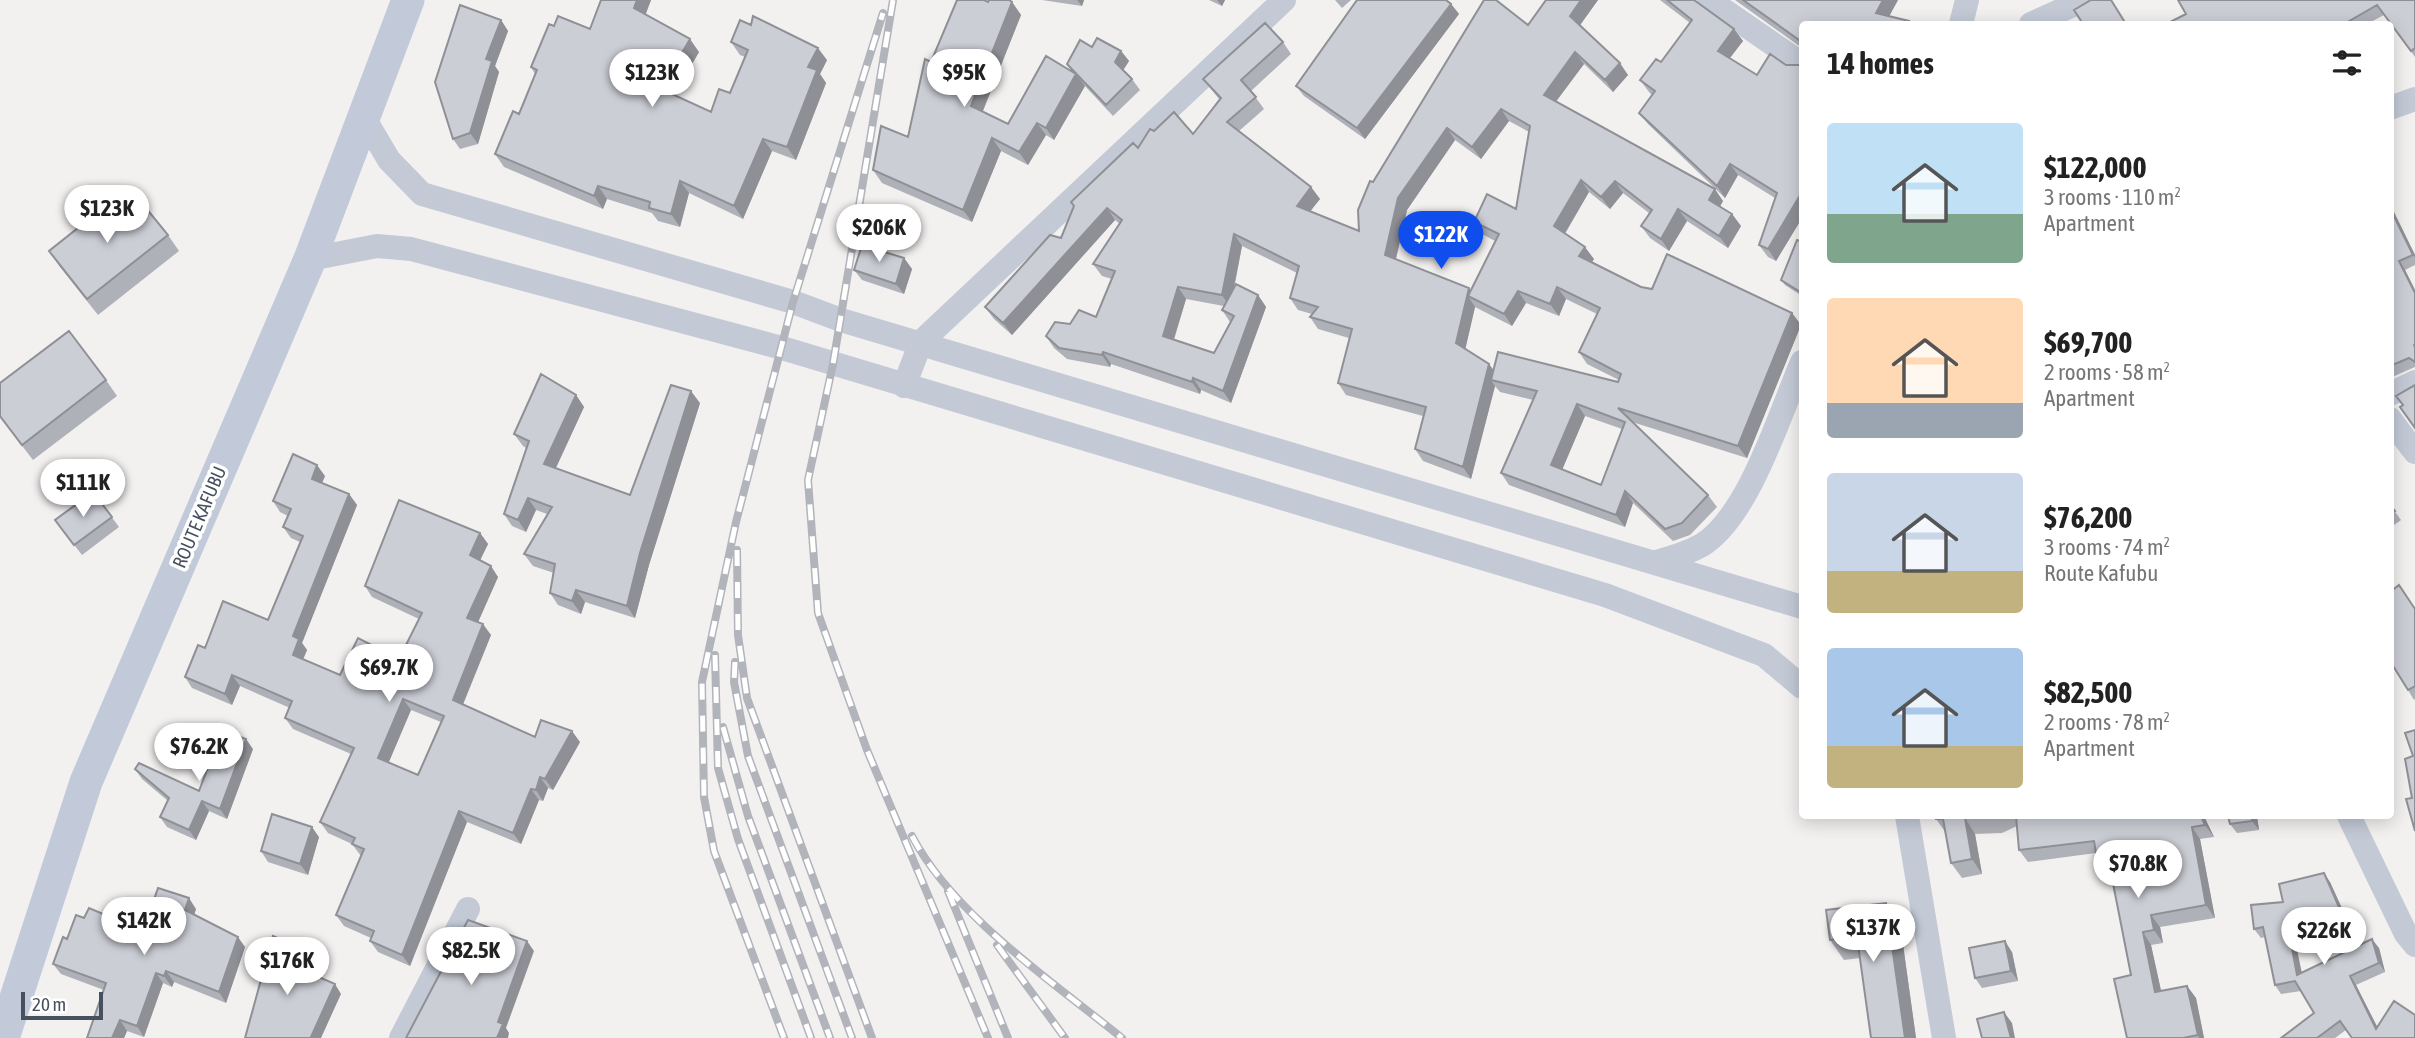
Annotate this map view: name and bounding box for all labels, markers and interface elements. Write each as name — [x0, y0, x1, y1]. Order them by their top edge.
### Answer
icon: filters — [2328, 44, 2366, 82]
text: 14 homes — [1827, 46, 1934, 80]
pin: $123K — [603, 50, 701, 109]
pin: $95K — [923, 50, 1005, 109]
text: $123K — [625, 59, 679, 85]
text: $95K — [943, 59, 985, 85]
text: $122,000 — [2044, 150, 2147, 184]
icon: home — [1883, 151, 1967, 235]
text: 3 rooms · 110 m² — [2044, 184, 2181, 210]
pin: $123K — [58, 186, 156, 245]
text: $123K — [80, 195, 134, 221]
pin: $206K — [830, 204, 928, 264]
text: Apartment — [2044, 210, 2135, 236]
pin: $122K — [1392, 212, 1490, 271]
text: $206K — [852, 214, 906, 240]
text: $122K — [1414, 221, 1468, 247]
text: $69,700 — [2044, 325, 2132, 359]
icon: home — [1883, 326, 1967, 410]
text: 2 rooms · 58 m² — [2044, 359, 2170, 385]
text: Apartment — [2044, 385, 2135, 411]
pin: $111K — [34, 460, 132, 519]
street label: ROUTE KAFUBU — [168, 463, 230, 571]
text: $111K — [56, 469, 110, 495]
text: $76,200 — [2044, 500, 2132, 534]
icon: home — [1883, 501, 1967, 585]
text: 3 rooms · 74 m² — [2044, 534, 2170, 560]
text: Route Kafubu — [2044, 560, 2158, 586]
pin: $69.7K — [332, 644, 446, 704]
text: $69.7K — [360, 654, 418, 680]
text: $82,500 — [2044, 675, 2132, 709]
icon: home — [1883, 676, 1967, 760]
text: 2 rooms · 78 m² — [2044, 709, 2170, 735]
pin: $76.2K — [142, 724, 256, 783]
text: $76.2K — [170, 733, 228, 759]
text: Apartment — [2044, 735, 2135, 761]
pin: $70.8K — [2081, 841, 2195, 900]
text: $70.8K — [2109, 850, 2167, 876]
pin: $142K — [95, 898, 193, 957]
pin: $137K — [1824, 904, 1922, 964]
text: $142K — [117, 907, 171, 933]
pin: $226K — [2275, 908, 2373, 967]
text: $137K — [1846, 914, 1900, 940]
text: $226K — [2297, 917, 2351, 943]
pin: $82.5K — [414, 928, 528, 987]
pin: $176K — [238, 937, 336, 997]
text: $82.5K — [442, 937, 500, 963]
text: $176K — [260, 947, 314, 973]
scale bar — [21, 989, 103, 1021]
text: 20 m — [32, 993, 66, 1015]

